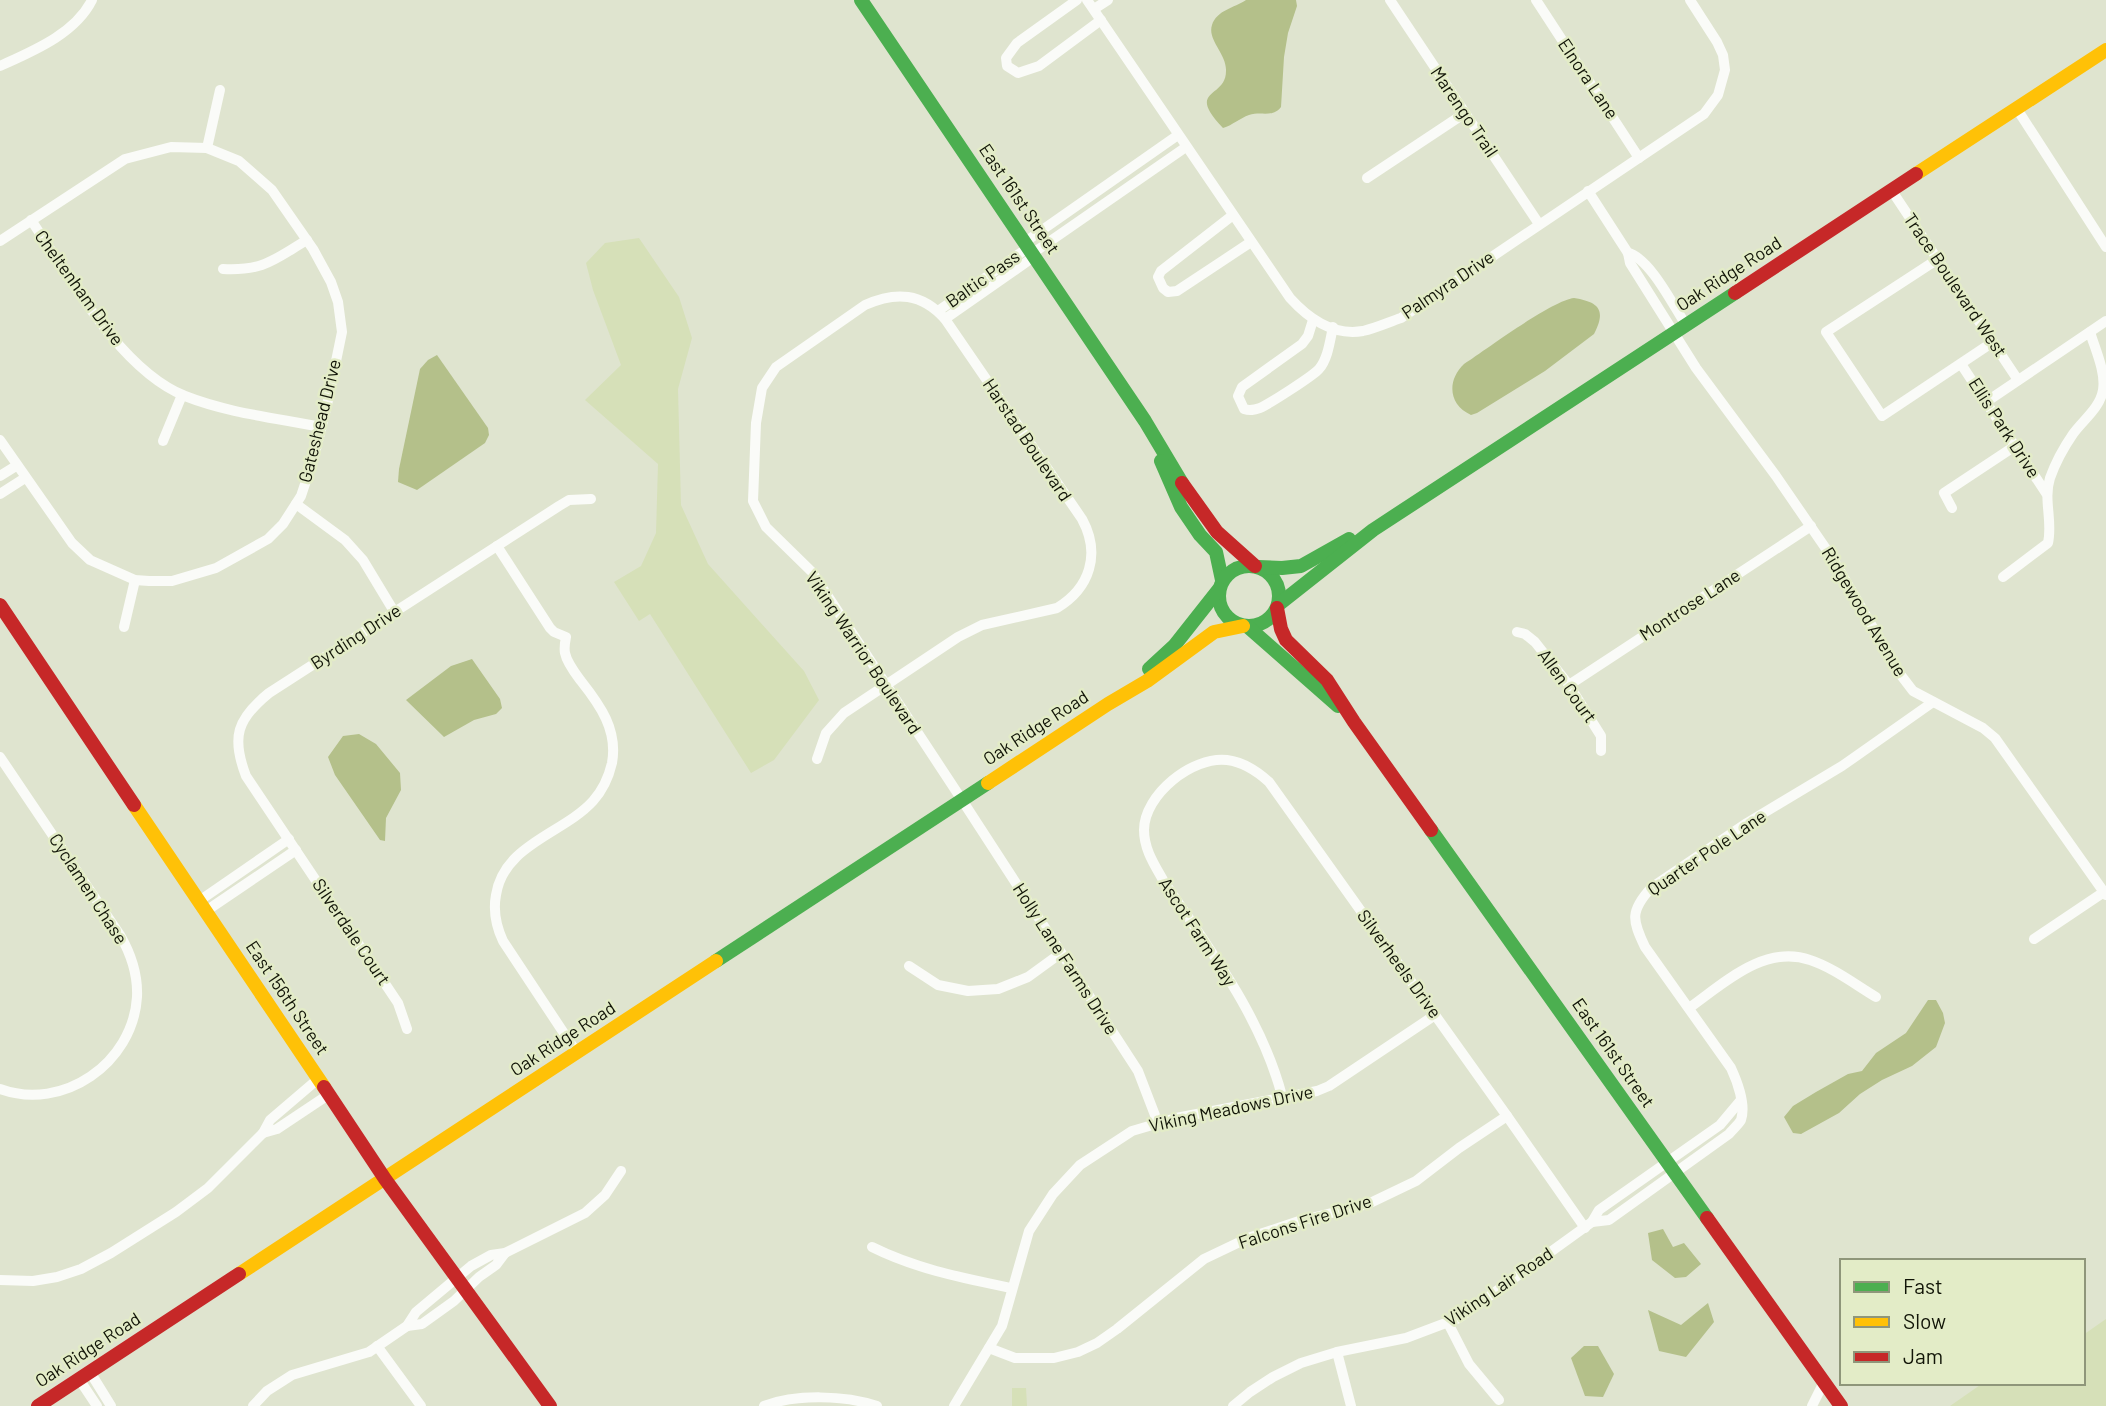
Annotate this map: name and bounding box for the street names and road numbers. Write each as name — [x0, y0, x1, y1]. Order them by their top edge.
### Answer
street label: Elnora Lane — [1554, 34, 1624, 123]
street label: Marengo Trail — [1426, 62, 1503, 161]
street label: East 161st Street — [975, 139, 1065, 258]
street label: Trace Boulevard West — [1900, 208, 2012, 361]
street label: Cheltenham Drive — [31, 225, 129, 349]
street label: Oak Ridge Road — [1672, 231, 1785, 315]
street label: Baltic Pass — [941, 245, 1024, 312]
street label: Palmyra Drive — [1397, 245, 1498, 323]
street label: Gateshead Drive — [293, 357, 345, 485]
street label: Ellis Park Drive — [1964, 373, 2045, 482]
street label: Harstad Boulevard — [979, 374, 1077, 505]
street label: Ridgewood Avenue — [1817, 543, 1912, 680]
street label: Montrose Lane — [1635, 563, 1744, 645]
street label: Viking Warrior Boulevard — [801, 567, 927, 738]
street label: Byrding Drive — [306, 599, 405, 674]
street label: Allen Court — [1534, 644, 1602, 727]
street label: Oak Ridge Road — [979, 685, 1092, 769]
street label: Quarter Pole Lane — [1643, 804, 1770, 900]
street label: Cyclamen Chase — [45, 829, 133, 948]
street label: Ascot Farm Way — [1155, 873, 1241, 990]
street label: Silverdale Court — [308, 874, 396, 989]
street label: Holly Lane Farms Drive — [1009, 878, 1123, 1039]
street label: Silverheels Drive — [1353, 905, 1447, 1022]
street label: East 156th Street — [242, 936, 334, 1059]
street label: East 161st Street — [1568, 994, 1660, 1111]
street label: Oak Ridge Road — [506, 996, 619, 1080]
street label: Viking Meadows Drive — [1147, 1080, 1315, 1136]
street label: Falcons Fire Drive — [1235, 1189, 1374, 1253]
street label: Viking Lair Road — [1440, 1242, 1557, 1330]
street label: Oak Ridge Road — [31, 1307, 144, 1391]

